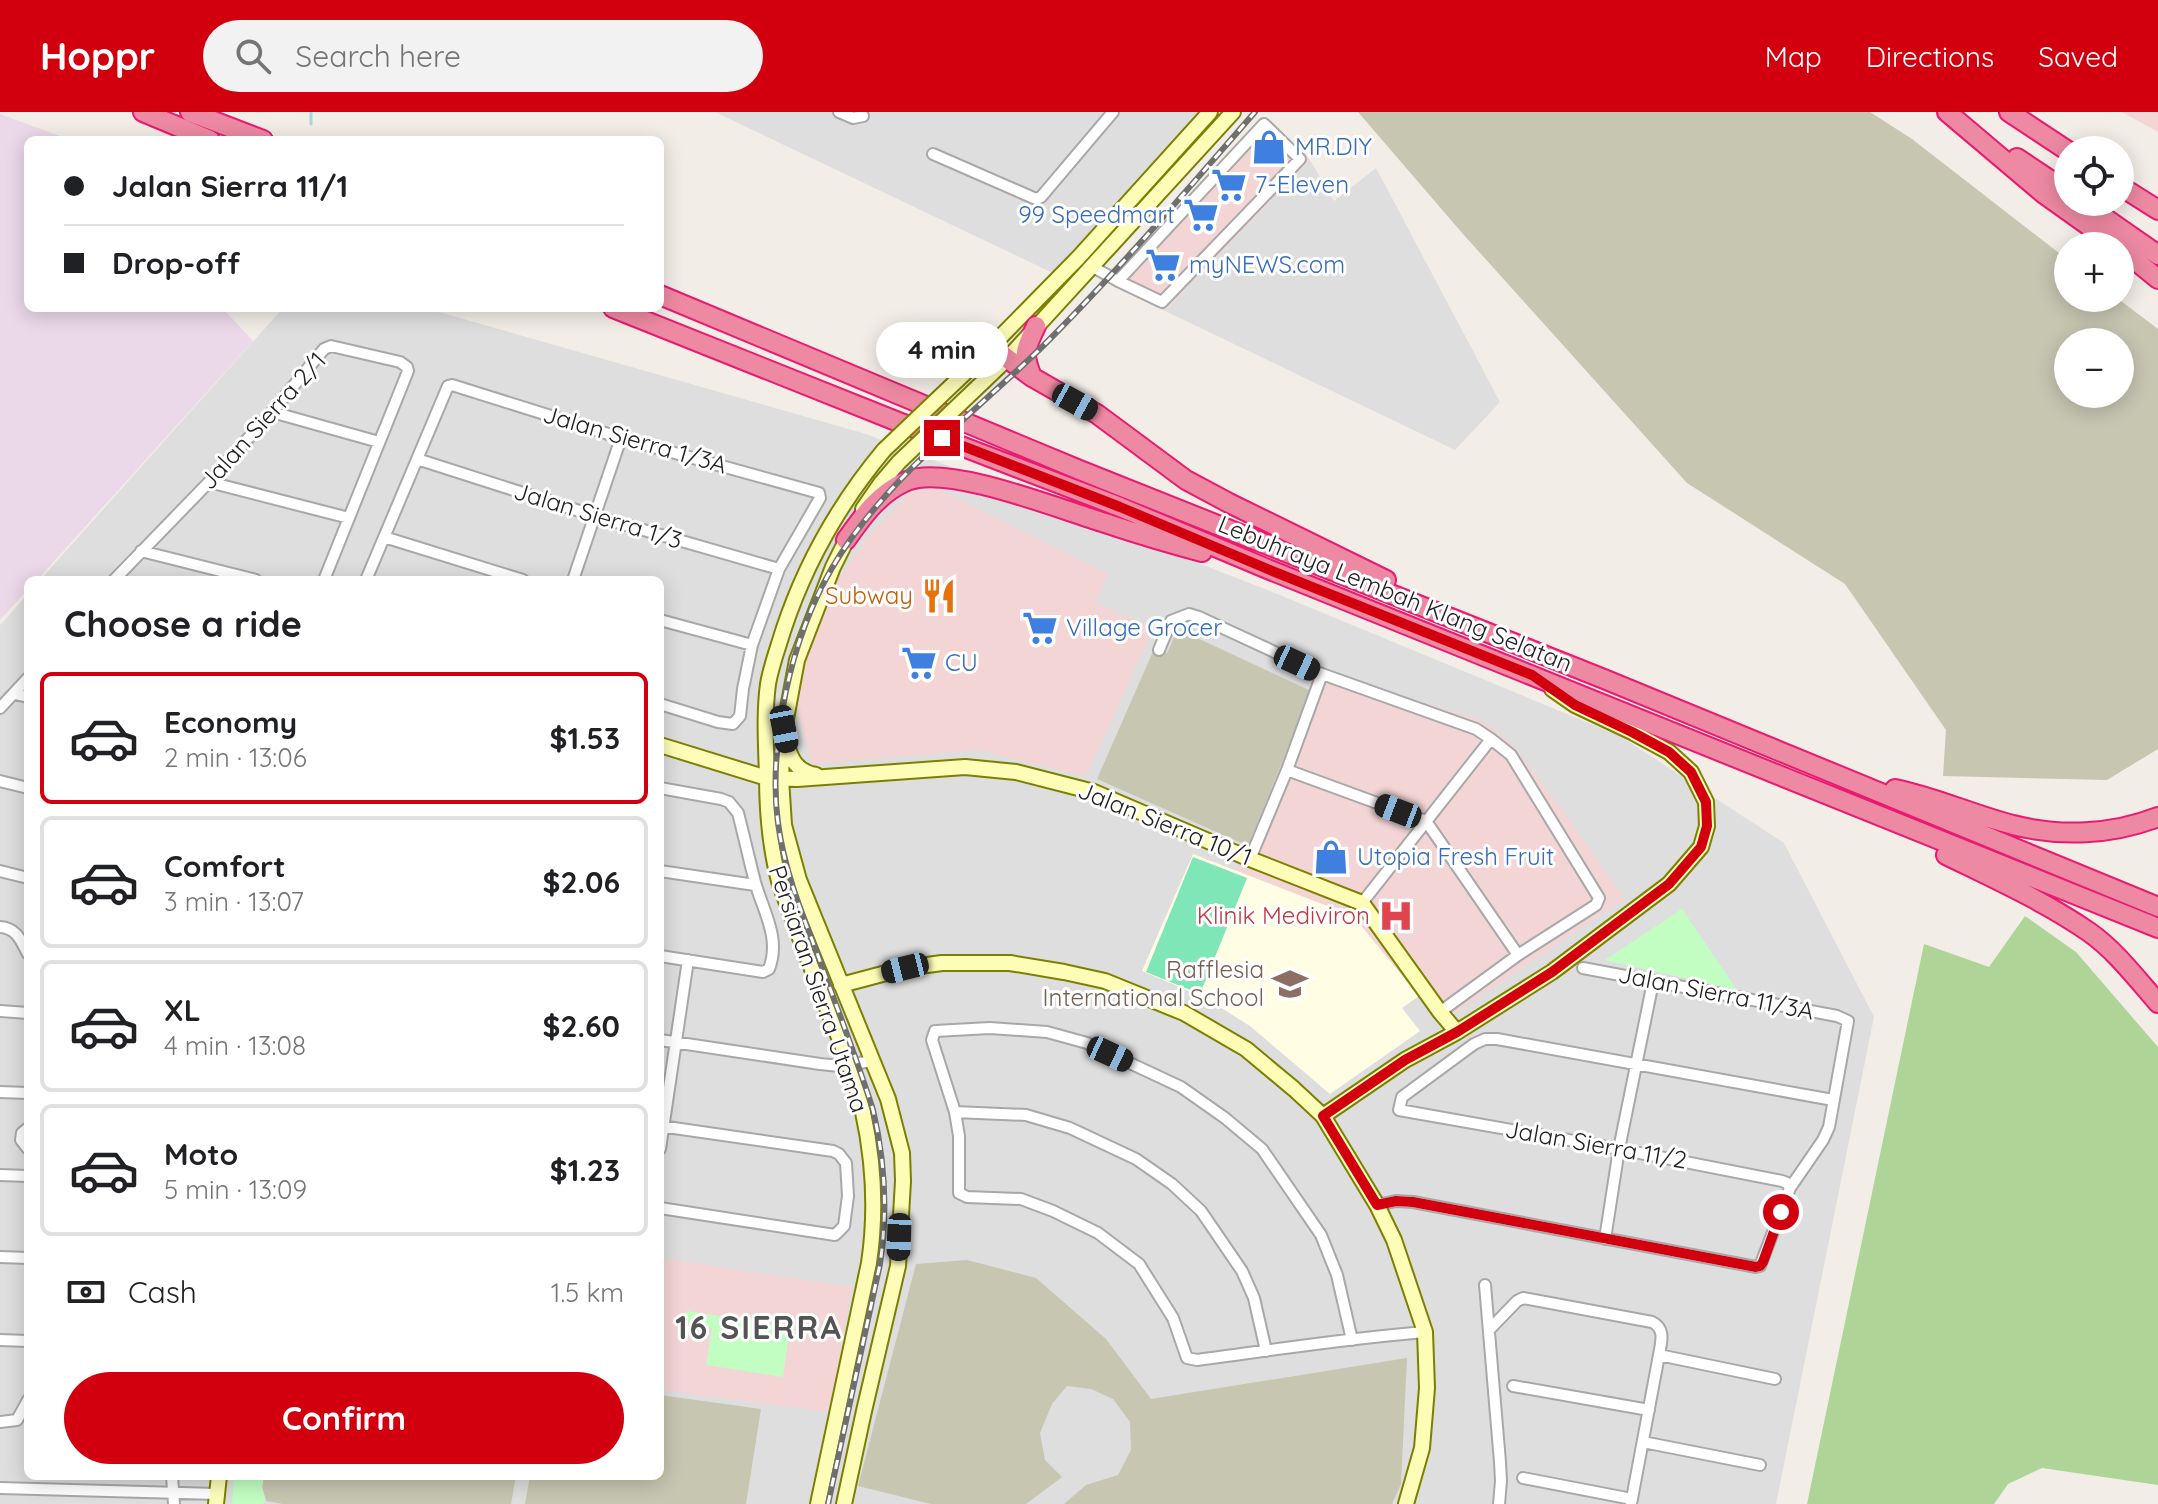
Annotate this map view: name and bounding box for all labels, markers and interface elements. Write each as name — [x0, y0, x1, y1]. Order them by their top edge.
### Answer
search box — [203, 20, 763, 92]
text: Hoppr — [40, 32, 155, 80]
icon: search — [231, 34, 275, 78]
text: Search here — [295, 37, 461, 75]
text: Map — [1765, 39, 1822, 74]
text: Directions — [1866, 39, 1994, 74]
text: Saved — [2038, 39, 2118, 74]
shop icon: MR.DIY — [1250, 128, 1288, 166]
place label: MR.DIY — [1295, 131, 1372, 161]
map controls — [2054, 136, 2134, 408]
button: locate — [2054, 136, 2134, 216]
supermarket icon: 7-Eleven — [1210, 166, 1248, 204]
text: Jalan Sierra 11/1 — [112, 167, 348, 205]
place label: 7-Eleven — [1255, 169, 1349, 199]
supermarket icon: 99 Speedmart — [1182, 196, 1220, 234]
place label: 99 Speedmart — [1018, 199, 1175, 229]
button: + — [2054, 232, 2134, 312]
text: Drop-off — [112, 244, 240, 282]
supermarket icon: myNEWS.com — [1144, 246, 1182, 284]
place label: myNEWS.com — [1189, 249, 1345, 279]
callout: 4 min — [876, 322, 1008, 378]
button: − — [2054, 328, 2134, 408]
text: 4 min — [908, 333, 976, 366]
street label: Jalan Sierra 2/1 — [193, 345, 332, 495]
car — [1048, 380, 1102, 424]
street label: Jalan Sierra 1/3A — [540, 398, 731, 480]
route end — [924, 420, 960, 456]
street label: Jalan Sierra 1/3 — [511, 475, 686, 555]
street label: Lebuhraya Lembah Klang Selatan — [1214, 508, 1577, 678]
restaurant icon: Subway — [920, 577, 958, 615]
place label: Subway — [825, 580, 913, 610]
text: Choose a ride — [64, 601, 302, 646]
supermarket icon: Village Grocer — [1021, 609, 1059, 647]
place label: Village Grocer — [1066, 612, 1222, 642]
car — [1270, 642, 1324, 684]
supermarket icon: CU — [900, 644, 938, 682]
place label: CU — [945, 647, 978, 677]
icon: car — [68, 702, 140, 774]
text: Economy — [164, 703, 297, 741]
car — [768, 703, 800, 755]
text: $1.53 — [550, 719, 620, 757]
text: 2 min · 13:06 — [164, 741, 307, 774]
street label: Jalan Sierra 10/1 — [1074, 775, 1257, 872]
car — [1371, 791, 1425, 831]
shop icon: Utopia Fresh Fruit — [1312, 838, 1350, 876]
place label: Utopia Fresh Fruit — [1357, 841, 1554, 871]
icon: car — [68, 846, 140, 918]
text: Comfort — [164, 847, 285, 885]
street label: Persiaran Sierra Utama — [763, 861, 875, 1116]
text: $2.06 — [543, 863, 620, 901]
text: 3 min · 13:07 — [164, 885, 304, 918]
hospital icon: Klinik Mediviron — [1377, 897, 1415, 935]
place label: Klinik Mediviron — [1197, 900, 1370, 930]
car — [879, 951, 931, 985]
place label: Rafflesia International School — [1043, 954, 1264, 1012]
street label: Jalan Sierra 11/3A — [1616, 958, 1817, 1026]
school or university icon: Rafflesia International School — [1271, 965, 1309, 1003]
icon: car — [68, 990, 140, 1062]
text: XL — [164, 991, 201, 1029]
text: $2.60 — [543, 1007, 620, 1045]
text: 4 min · 13:08 — [164, 1029, 306, 1062]
car — [1083, 1033, 1137, 1075]
street label: Jalan Sierra 11/2 — [1503, 1113, 1689, 1175]
icon: car — [68, 1134, 140, 1206]
text: Moto — [164, 1135, 238, 1173]
text: $1.23 — [550, 1151, 620, 1189]
text: 5 min · 13:09 — [164, 1173, 307, 1206]
route start — [1763, 1194, 1799, 1230]
car — [886, 1213, 912, 1261]
icon: cash — [64, 1270, 108, 1314]
text: Cash — [128, 1273, 197, 1311]
text: 1.5 km — [551, 1276, 624, 1309]
district label: 16 SIERRA — [675, 1307, 843, 1347]
button: Confirm — [64, 1372, 624, 1464]

